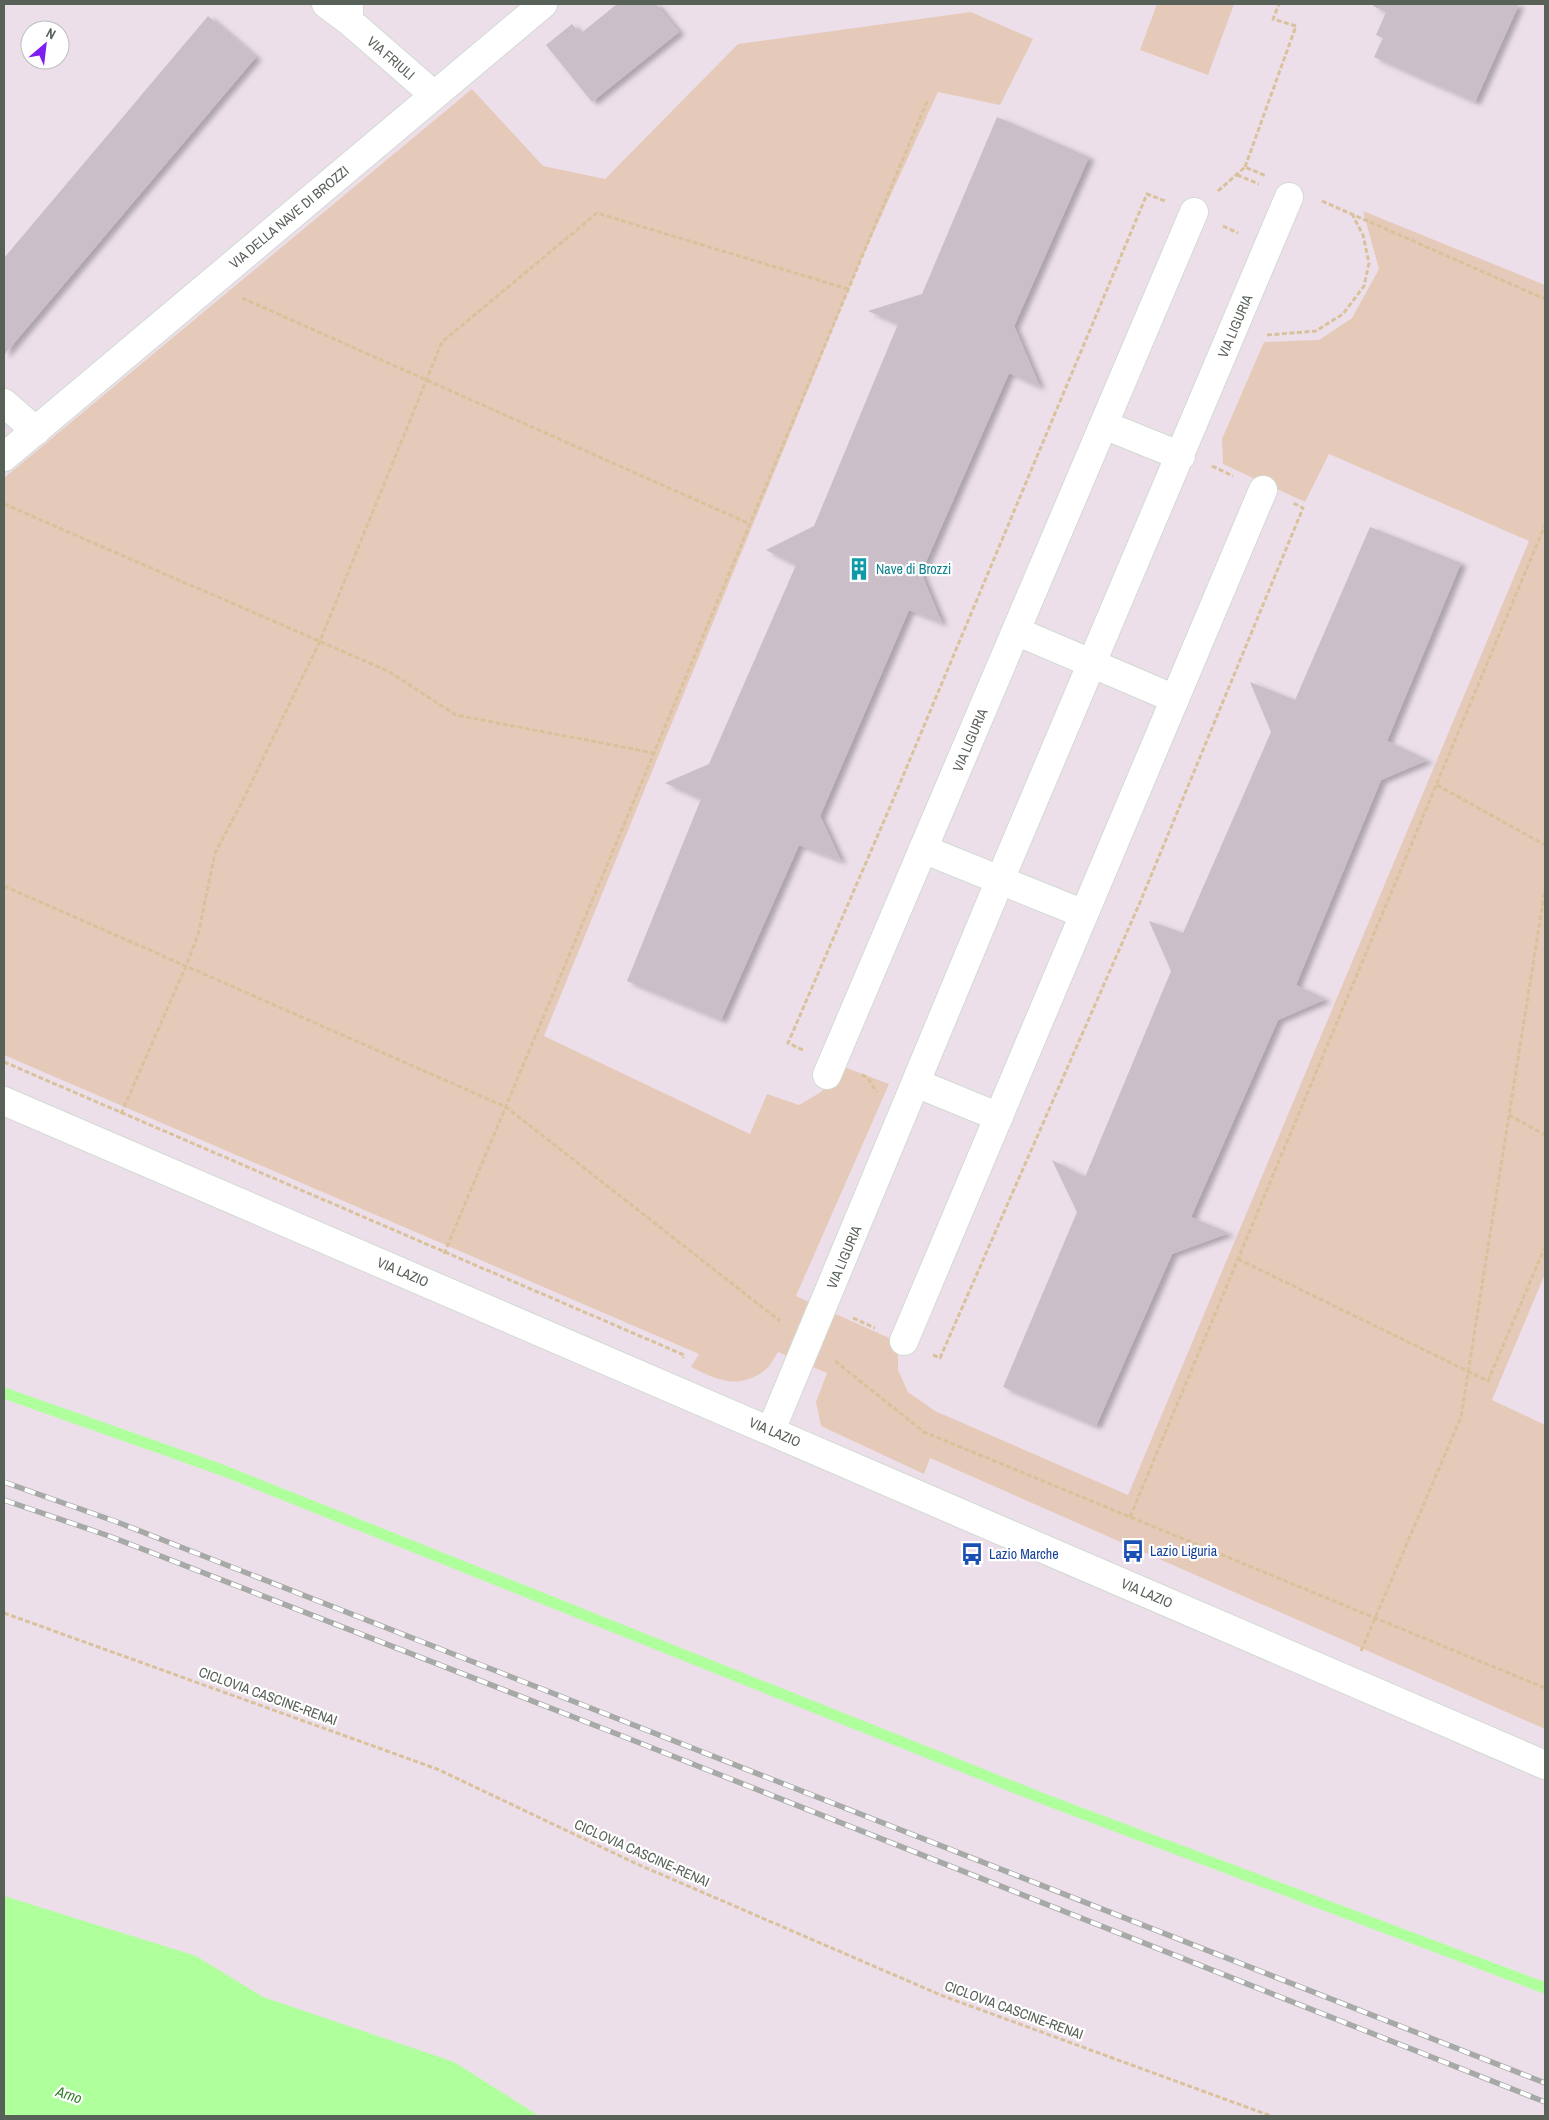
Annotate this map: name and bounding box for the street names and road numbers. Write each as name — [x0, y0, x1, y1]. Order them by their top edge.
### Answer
street label: VIA FRIULI — [363, 32, 419, 84]
street label: VIA DELLA NAVE DI BROZZI — [226, 162, 352, 272]
street label: VIA LIGURIA — [1214, 291, 1257, 360]
street label: VIA LIGURIA — [949, 705, 992, 774]
street label: VIA LIGURIA — [823, 1222, 866, 1291]
street label: VIA LAZIO — [375, 1253, 432, 1291]
street label: VIA LAZIO — [747, 1413, 804, 1451]
street label: VIA LAZIO — [1119, 1574, 1176, 1612]
street label: CICLOVIA CASCINE-RENAI — [196, 1663, 340, 1729]
street label: CICLOVIA CASCINE-RENAI — [572, 1815, 712, 1891]
street label: CICLOVIA CASCINE-RENAI — [942, 1977, 1086, 2043]

